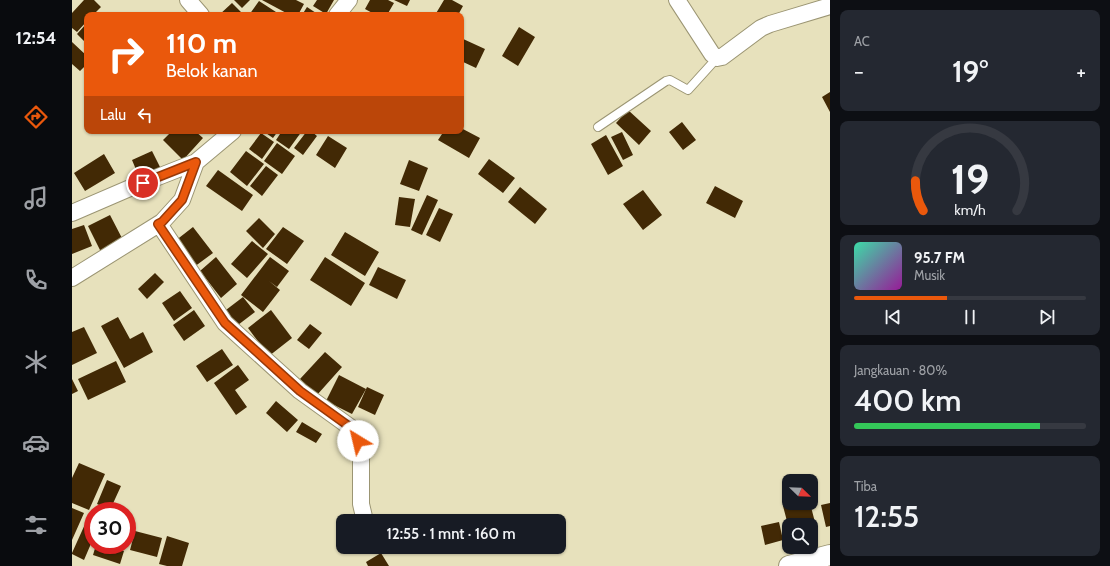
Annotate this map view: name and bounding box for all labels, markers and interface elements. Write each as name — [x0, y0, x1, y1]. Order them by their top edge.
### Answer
text: 110 m — [166, 26, 237, 60]
text: 12:54 — [15, 27, 57, 49]
icon: right — [100, 28, 152, 80]
text: AC — [854, 33, 870, 49]
text: 19° — [952, 53, 988, 90]
text: − — [854, 58, 864, 85]
text: + — [1076, 58, 1086, 85]
text: Belok kanan — [166, 60, 258, 82]
icon: directions — [22, 103, 50, 131]
icon: left — [134, 104, 156, 126]
text: Lalu — [100, 106, 126, 124]
text: 19 — [951, 153, 989, 203]
pin — [126, 166, 160, 200]
icon: arrive — [132, 172, 154, 194]
icon: music — [22, 184, 50, 212]
text: km/h — [954, 200, 986, 218]
text: 95.7 FM — [914, 249, 965, 267]
icon: phone — [22, 266, 50, 294]
text: Musik — [914, 267, 945, 283]
icon: previous — [882, 306, 904, 328]
icon: pause — [959, 306, 981, 328]
icon: next — [1036, 306, 1058, 328]
icon: climate — [22, 348, 50, 376]
text: Jangkauan · 80% — [854, 362, 947, 378]
text: 400 km — [854, 382, 961, 419]
position arrow — [337, 420, 379, 462]
icon: car — [22, 429, 50, 457]
north arrow — [782, 474, 818, 510]
map controls — [782, 474, 818, 554]
text: Tiba — [854, 478, 877, 494]
text: 12:55 — [854, 498, 919, 535]
speed limit sign: 30 — [84, 502, 136, 554]
icon: filters — [22, 511, 50, 539]
button: search — [782, 518, 818, 554]
text: 12:55 · 1 mnt · 160 m — [387, 525, 516, 543]

